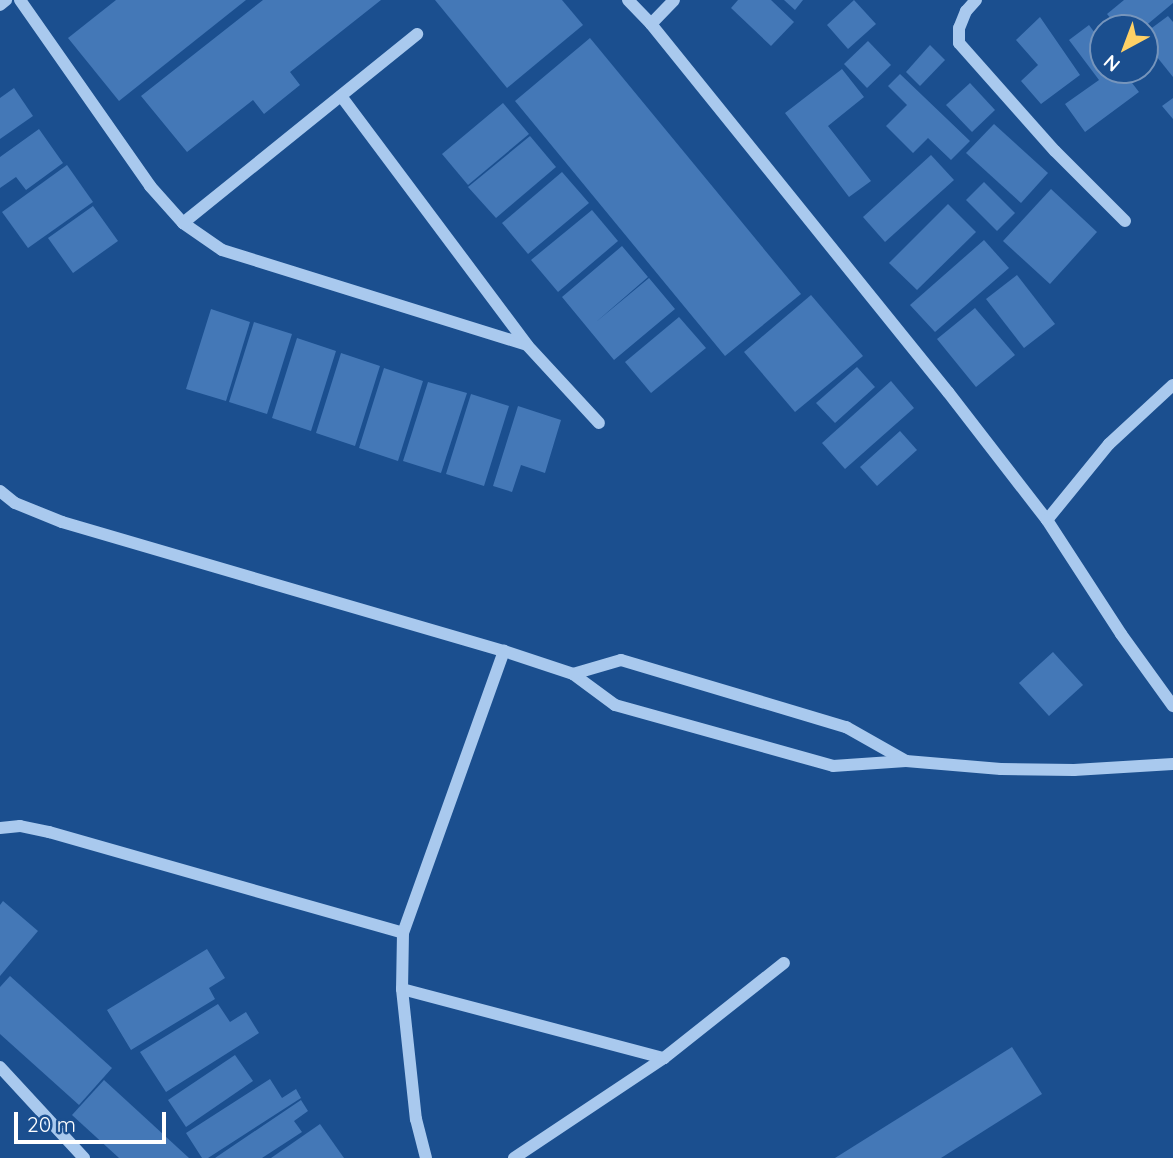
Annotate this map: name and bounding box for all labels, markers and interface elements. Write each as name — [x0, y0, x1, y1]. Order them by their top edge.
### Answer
north arrow — [1089, 14, 1159, 84]
text: N — [1098, 50, 1125, 77]
scale bar — [18, 1098, 170, 1142]
text: 20 m — [27, 1111, 76, 1137]

